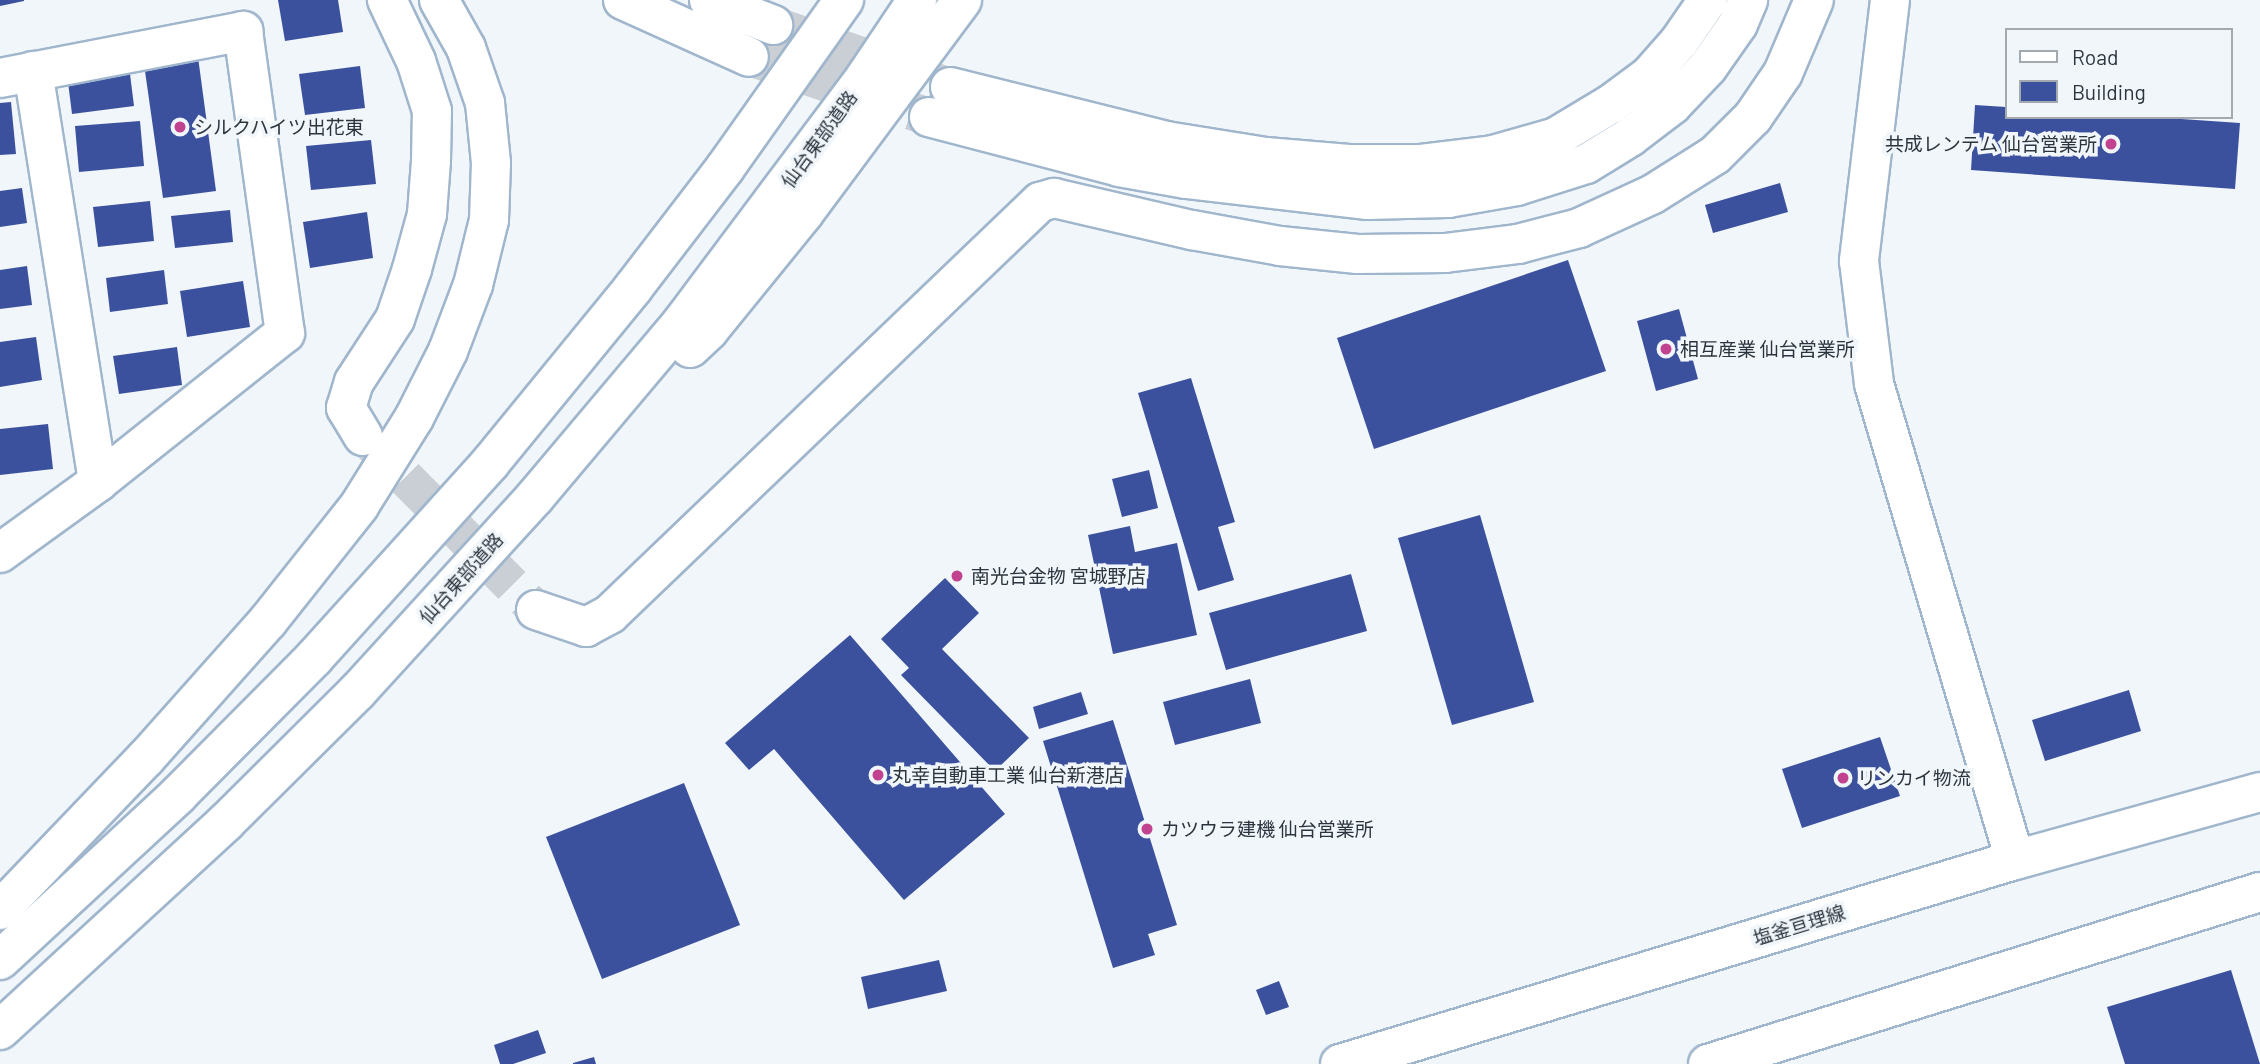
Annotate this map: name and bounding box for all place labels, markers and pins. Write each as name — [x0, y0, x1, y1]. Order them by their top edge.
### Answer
place label: シルクハイツ出花東 — [194, 116, 365, 138]
marker: シルクハイツ出花東 — [172, 119, 188, 135]
place label: 共成レンテム 仙台営業所 — [1884, 133, 2097, 155]
marker: 共成レンテム 仙台営業所 — [2103, 136, 2119, 152]
place label: 相互産業 仙台営業所 — [1680, 338, 1855, 360]
marker: 相互産業 仙台営業所 — [1658, 341, 1674, 357]
place label: 南光台金物 宮城野店 — [971, 565, 1146, 587]
marker: 南光台金物 宮城野店 — [949, 568, 965, 584]
place label: 丸幸自動車工業 仙台新港店 — [892, 764, 1124, 786]
marker: 丸幸自動車工業 仙台新港店 — [870, 767, 886, 783]
place label: リンカイ物流 — [1857, 767, 1971, 789]
marker: リンカイ物流 — [1835, 770, 1851, 786]
place label: カツウラ建機 仙台営業所 — [1161, 818, 1374, 840]
marker: カツウラ建機 仙台営業所 — [1139, 821, 1155, 837]

